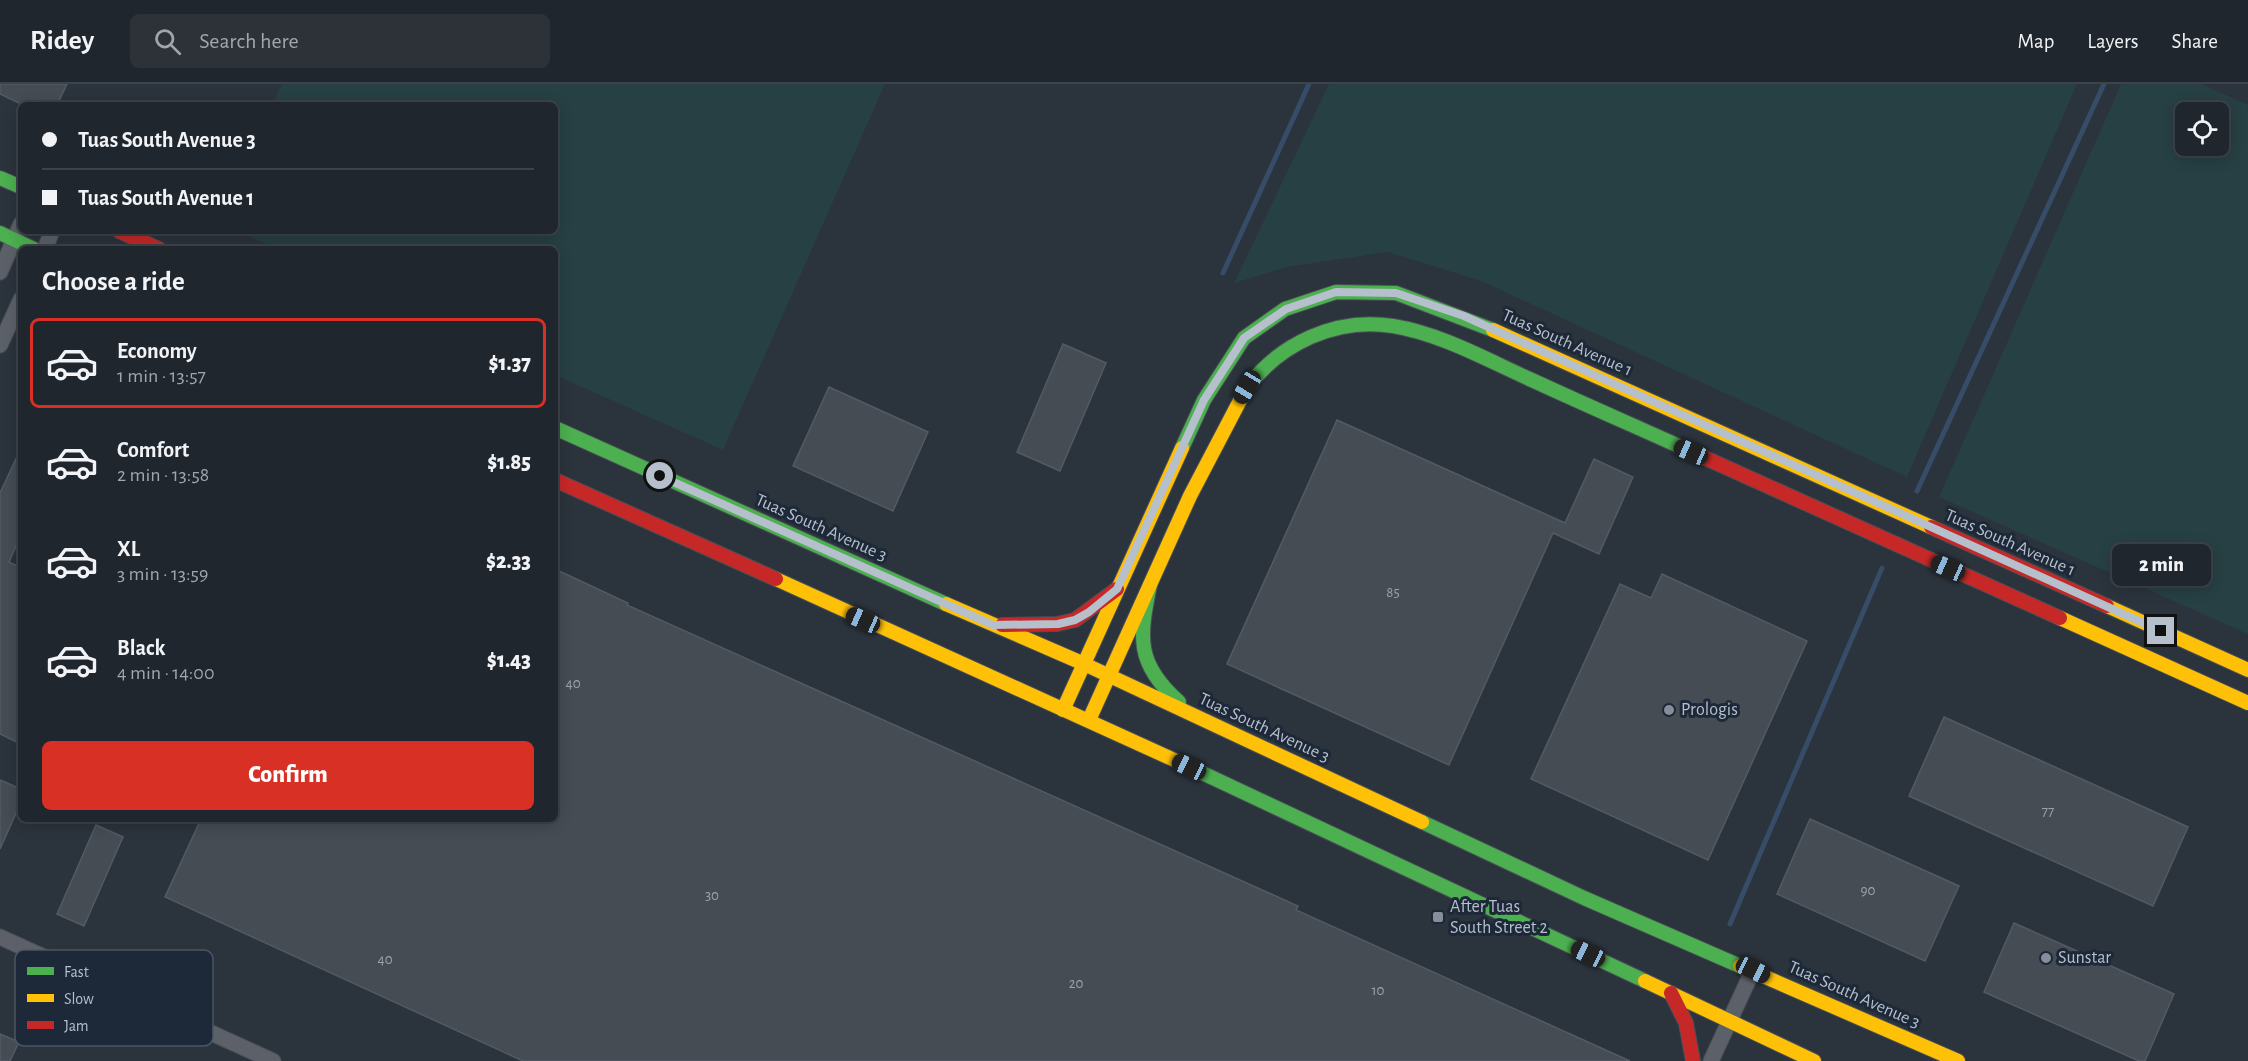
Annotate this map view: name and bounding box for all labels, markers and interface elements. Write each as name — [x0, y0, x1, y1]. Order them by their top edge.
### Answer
search box — [130, 14, 550, 68]
icon: search — [151, 25, 184, 58]
text: Ridey — [30, 27, 94, 55]
text: Search here — [199, 30, 299, 52]
text: Map — [2018, 31, 2054, 52]
text: Layers — [2087, 31, 2138, 52]
text: Share — [2171, 31, 2218, 52]
map controls — [2175, 102, 2229, 156]
button: locate — [2175, 102, 2229, 156]
text: Tuas South Avenue 3 — [78, 129, 256, 151]
text: Tuas South Avenue 1 — [78, 187, 254, 209]
text: Choose a ride — [42, 268, 185, 295]
street label: Tuas South Avenue 1 — [1499, 306, 1635, 380]
icon: car — [45, 336, 99, 390]
text: Economy — [117, 340, 197, 362]
text: $1.37 — [488, 352, 531, 374]
text: 1 min · 13:57 — [117, 366, 206, 386]
car — [1230, 367, 1264, 407]
icon: car — [45, 435, 99, 489]
car — [1671, 436, 1711, 468]
text: Comfort — [117, 439, 189, 461]
text: $1.85 — [487, 451, 531, 473]
route start — [646, 462, 673, 489]
text: 2 min · 13:58 — [117, 465, 209, 485]
street label: Tuas South Avenue 3 — [753, 491, 889, 565]
street label: Tuas South Avenue 1 — [1942, 506, 2078, 580]
icon: car — [45, 534, 99, 588]
text: XL — [117, 538, 140, 560]
callout: 2 min — [2112, 544, 2210, 586]
text: $2.33 — [486, 550, 531, 572]
car — [1928, 552, 1968, 584]
text: 2 min — [2139, 555, 2184, 575]
text: 3 min · 13:59 — [117, 564, 208, 584]
house number: 85 — [1386, 585, 1400, 600]
car — [843, 604, 883, 636]
route end — [2147, 617, 2174, 644]
icon: car — [45, 633, 99, 687]
text: Black — [117, 637, 165, 659]
text: $1.43 — [487, 649, 531, 671]
text: 4 min · 14:00 — [117, 663, 214, 683]
house number: 40 — [565, 676, 581, 691]
street label: Tuas South Avenue 3 — [1196, 690, 1332, 766]
place label: Prologis — [1681, 701, 1738, 719]
marker: Prologis — [1662, 703, 1676, 717]
button: Confirm — [42, 741, 534, 810]
car — [1169, 751, 1209, 783]
house number: 77 — [2042, 804, 2054, 819]
house number: 90 — [1861, 883, 1876, 898]
house number: 30 — [705, 888, 719, 903]
place label: After Tuas South Street 2 — [1450, 898, 1548, 937]
marker: After Tuas South Street 2 — [1431, 910, 1445, 924]
car — [1568, 938, 1608, 970]
place label: Sunstar — [2058, 949, 2111, 967]
legend — [15, 950, 213, 1046]
marker: Sunstar — [2039, 951, 2053, 965]
house number: 40 — [377, 952, 393, 967]
car — [1733, 954, 1773, 986]
street label: Tuas South Avenue 3 — [1786, 958, 1922, 1032]
text: Fast — [64, 964, 89, 980]
house number: 20 — [1069, 976, 1083, 991]
house number: 10 — [1371, 983, 1385, 998]
text: Slow — [64, 991, 94, 1007]
text: Jam — [64, 1018, 89, 1034]

